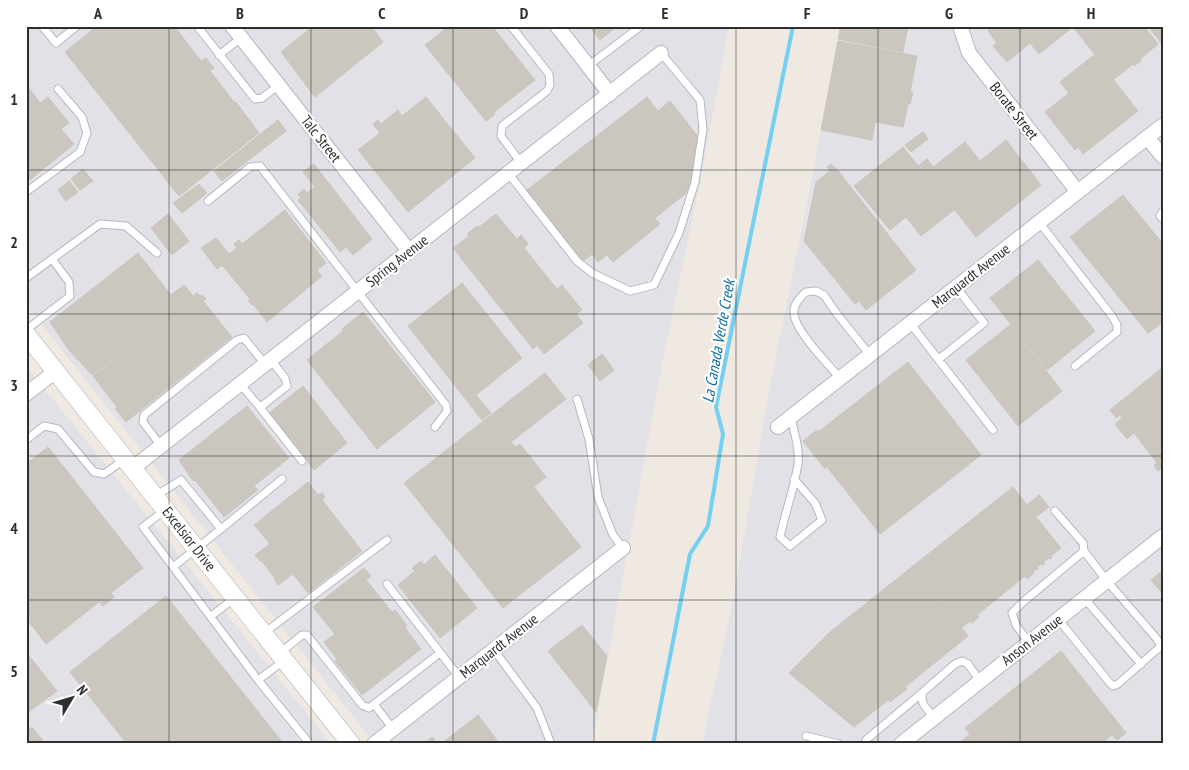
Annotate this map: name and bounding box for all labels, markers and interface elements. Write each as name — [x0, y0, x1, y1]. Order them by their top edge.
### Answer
text: A — [93, 3, 103, 23]
text: B — [236, 3, 244, 23]
text: C — [378, 3, 386, 23]
text: D — [520, 3, 529, 23]
text: E — [662, 3, 669, 23]
text: F — [804, 3, 811, 23]
text: G — [945, 3, 953, 23]
text: H — [1087, 3, 1095, 23]
street label: Borate Street — [986, 78, 1043, 143]
text: 1 — [10, 89, 18, 109]
street label: Talc Street — [297, 111, 346, 166]
street label: Spring Avenue — [362, 230, 432, 291]
text: 2 — [10, 232, 18, 252]
street label: Marquardt Avenue — [928, 239, 1014, 312]
water label: La Canada Verde Creek — [697, 276, 739, 404]
text: 3 — [10, 375, 18, 395]
street label: Excelsior Drive — [158, 503, 220, 575]
text: 4 — [10, 518, 18, 538]
street label: Marquardt Avenue — [456, 609, 542, 682]
street label: Anson Avenue — [997, 610, 1066, 669]
text: 5 — [10, 661, 18, 681]
north arrow — [48, 672, 98, 722]
text: N — [73, 681, 92, 699]

